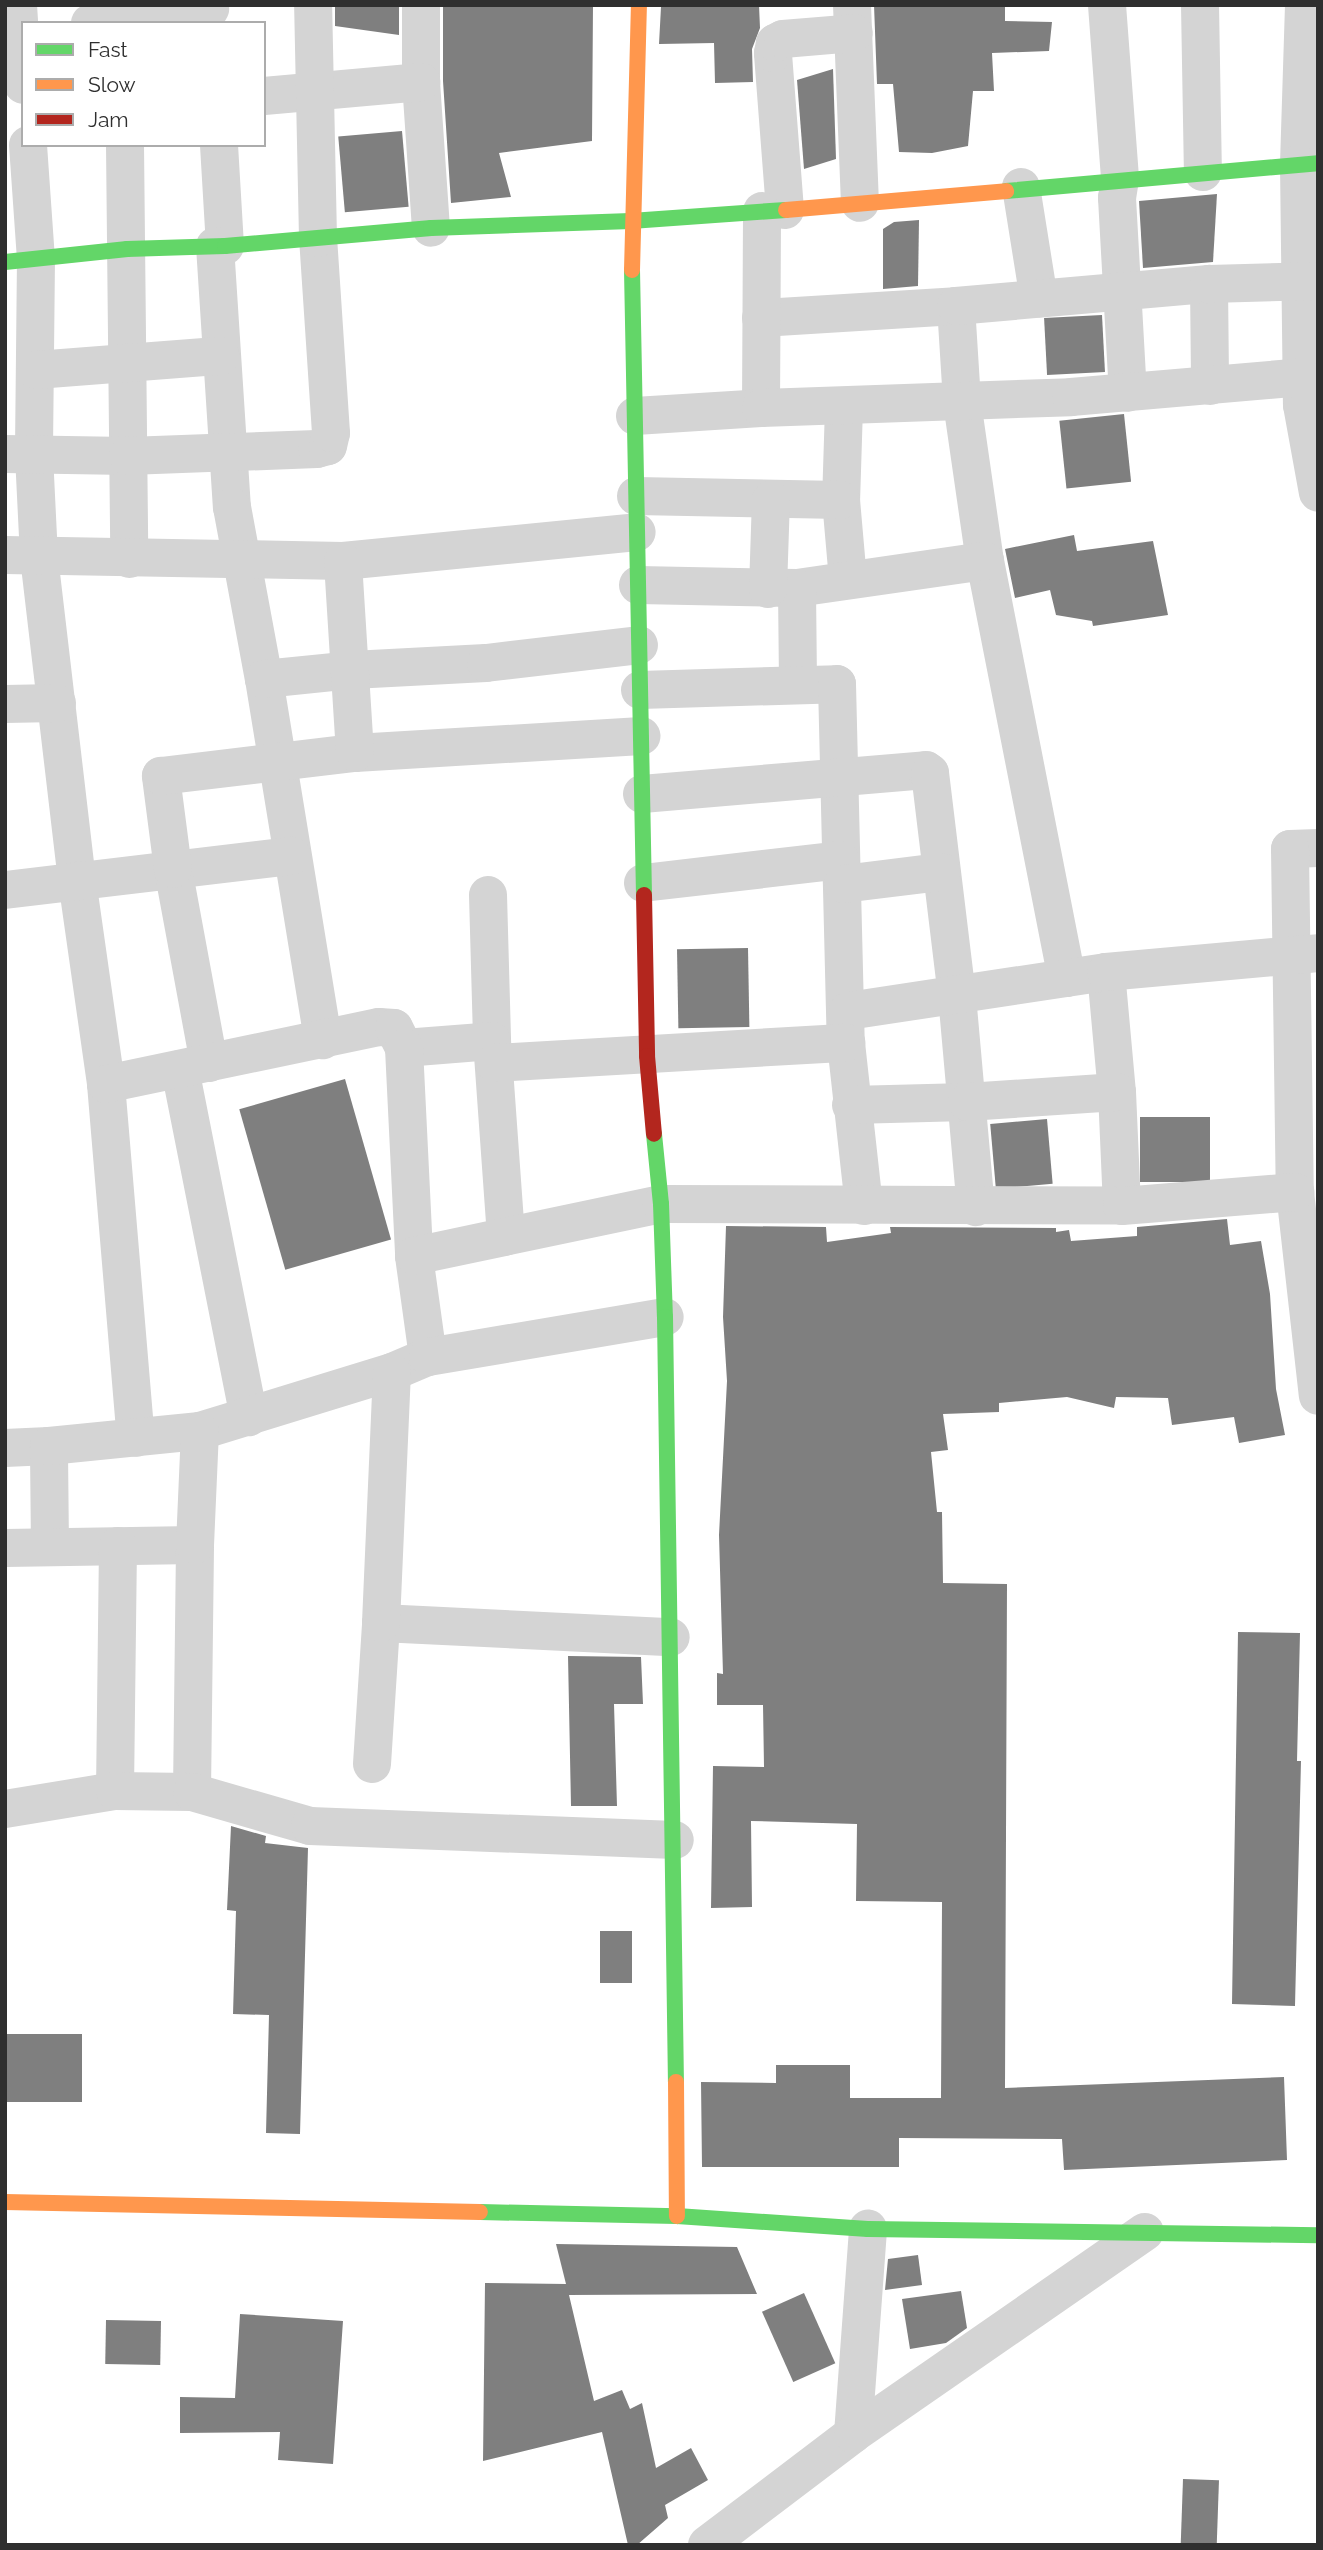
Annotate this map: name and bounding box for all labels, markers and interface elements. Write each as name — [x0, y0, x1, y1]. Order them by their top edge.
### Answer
legend — [21, 21, 266, 147]
text: Fast — [88, 37, 128, 62]
text: Slow — [88, 72, 136, 97]
text: Jam — [88, 107, 129, 132]

